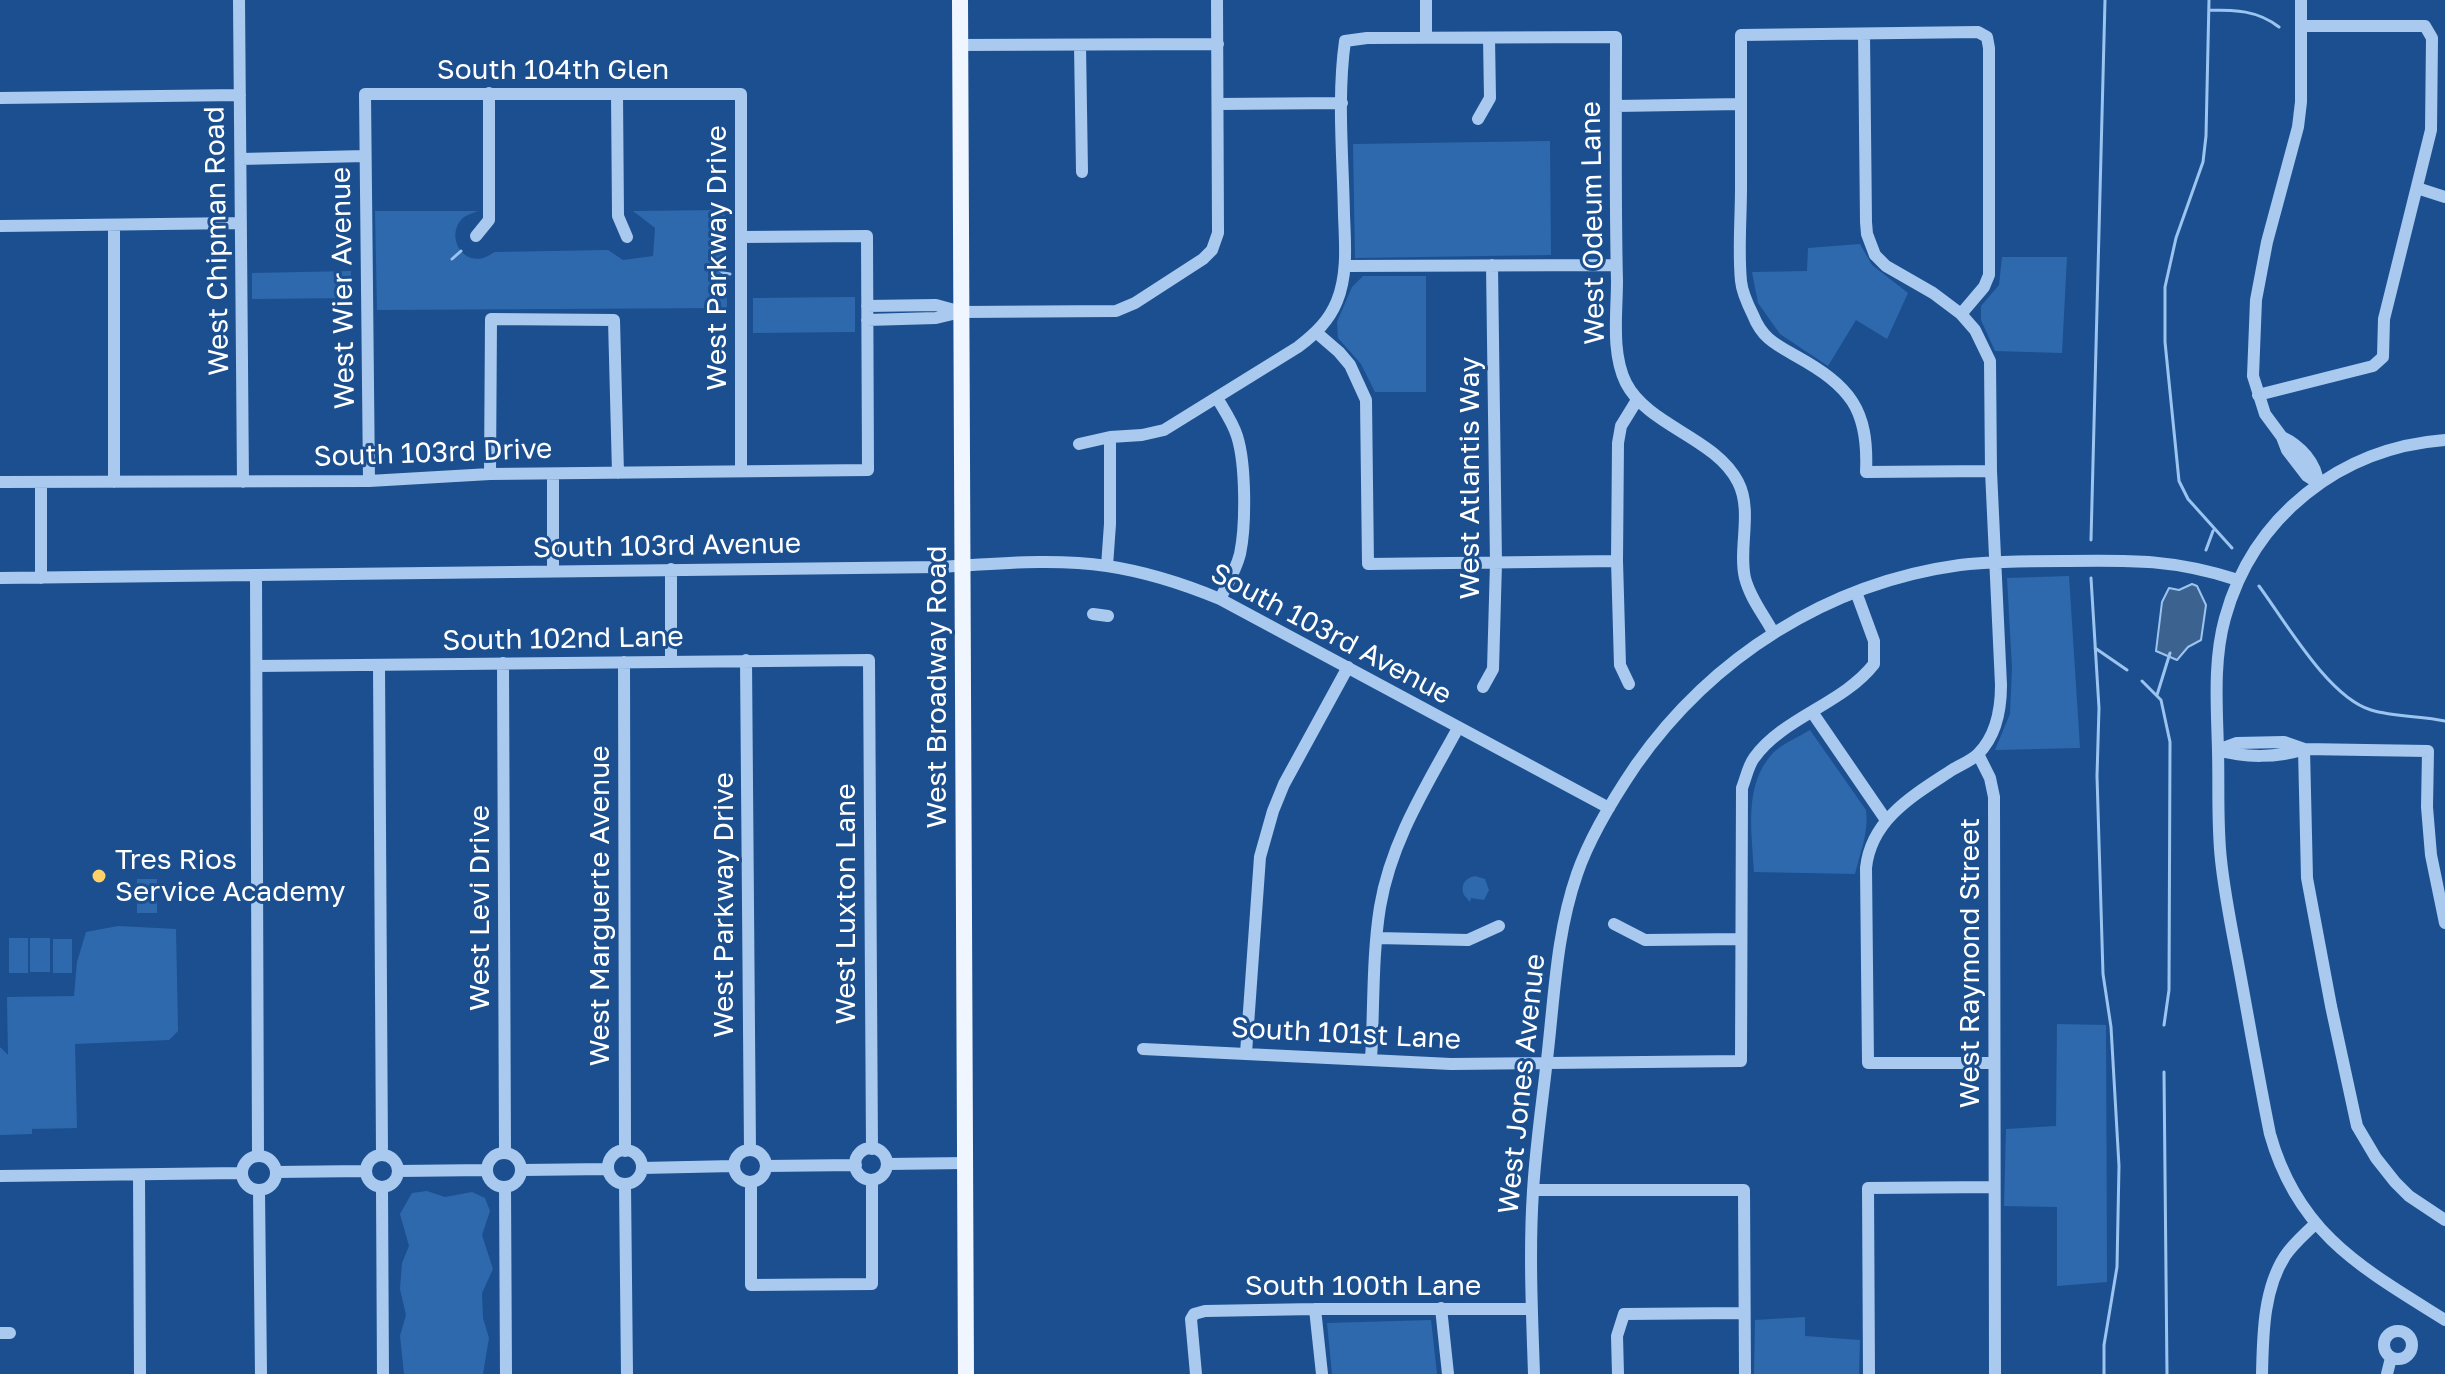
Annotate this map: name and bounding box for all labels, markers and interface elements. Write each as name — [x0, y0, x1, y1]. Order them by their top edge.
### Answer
street label: South 104th Glen — [437, 53, 669, 87]
street label: West Odeum Lane — [1574, 101, 1612, 345]
street label: West Chipman Road — [198, 106, 236, 376]
street label: West Parkway Drive — [700, 125, 734, 391]
street label: West Wier Avenue — [324, 167, 362, 409]
street label: West Atlantis Way — [1453, 357, 1487, 599]
street label: South 103rd Drive — [313, 432, 553, 474]
street label: South 103rd Avenue — [533, 527, 801, 565]
street label: West Broadway Road — [920, 546, 954, 828]
street label: South 103rd Avenue — [1205, 556, 1457, 712]
street label: South 102nd Lane — [442, 620, 684, 658]
street label: West Marguerte Avenue — [583, 746, 617, 1066]
street label: West Parkway Drive — [707, 772, 741, 1038]
street label: West Luxton Lane — [829, 783, 863, 1025]
street label: West Levi Drive — [463, 805, 497, 1011]
street label: West Raymond Street — [1953, 818, 1987, 1108]
place label: Tres Rios Service Academy — [115, 843, 346, 909]
marker: Tres Rios Service Academy — [90, 867, 108, 885]
street label: West Jones Avenue — [1492, 952, 1552, 1216]
street label: South 101st Lane — [1230, 1011, 1462, 1057]
street label: South 100th Lane — [1245, 1269, 1481, 1303]

